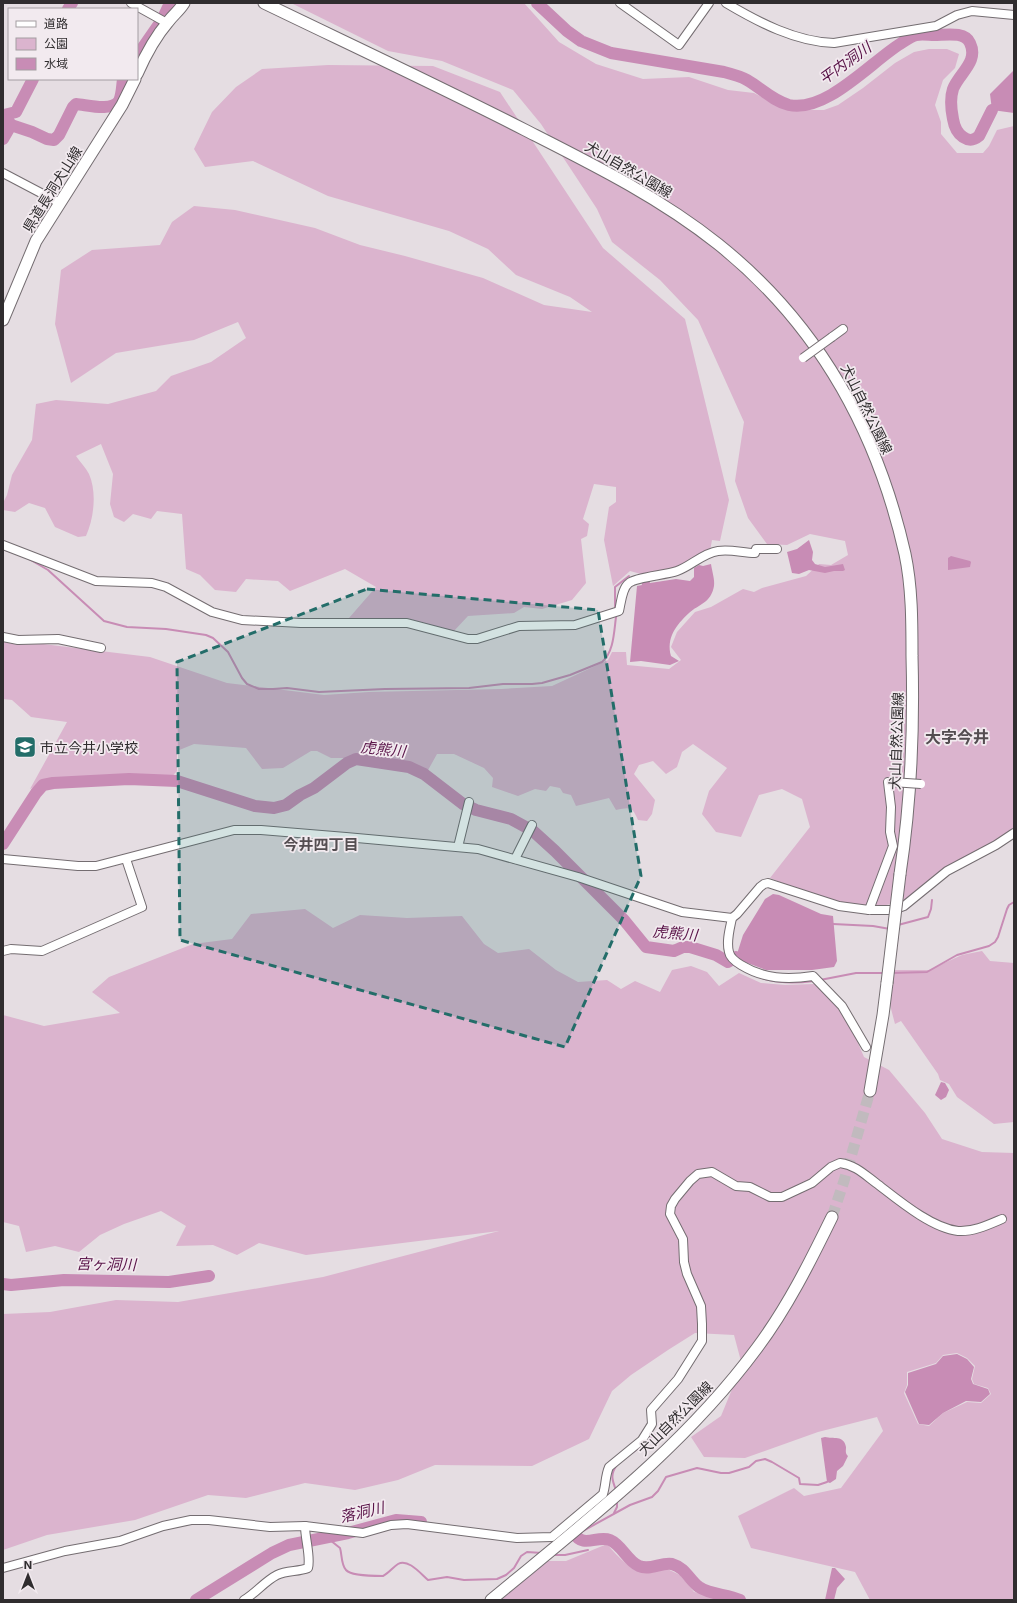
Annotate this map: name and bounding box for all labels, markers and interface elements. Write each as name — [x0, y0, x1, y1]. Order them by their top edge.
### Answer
legend — [8, 8, 138, 80]
text: 道路 — [44, 16, 68, 31]
text: 公園 — [44, 36, 68, 51]
water label: 平内洞川 — [815, 37, 876, 88]
text: 水域 — [44, 56, 68, 71]
street label: 犬山自然公園線 — [582, 137, 676, 201]
street label: 県道長洞犬山線 — [19, 143, 85, 235]
street label: 犬山自然公園線 — [838, 361, 896, 457]
street label: 犬山自然公園線 — [886, 692, 906, 790]
district label: 大字今井 — [925, 727, 989, 747]
school or university icon: 市立今井小学校 — [12, 734, 38, 760]
water label: 虎熊川 — [360, 737, 408, 761]
place label: 市立今井小学校 — [40, 739, 138, 756]
district label: 今井四丁目 — [283, 835, 359, 854]
water label: 虎熊川 — [652, 922, 700, 945]
water label: 宮ヶ洞川 — [76, 1254, 138, 1274]
street label: 犬山自然公園線 — [634, 1377, 716, 1459]
water label: 落洞川 — [338, 1497, 388, 1526]
north arrow — [8, 1555, 48, 1595]
text: N — [24, 1558, 32, 1572]

